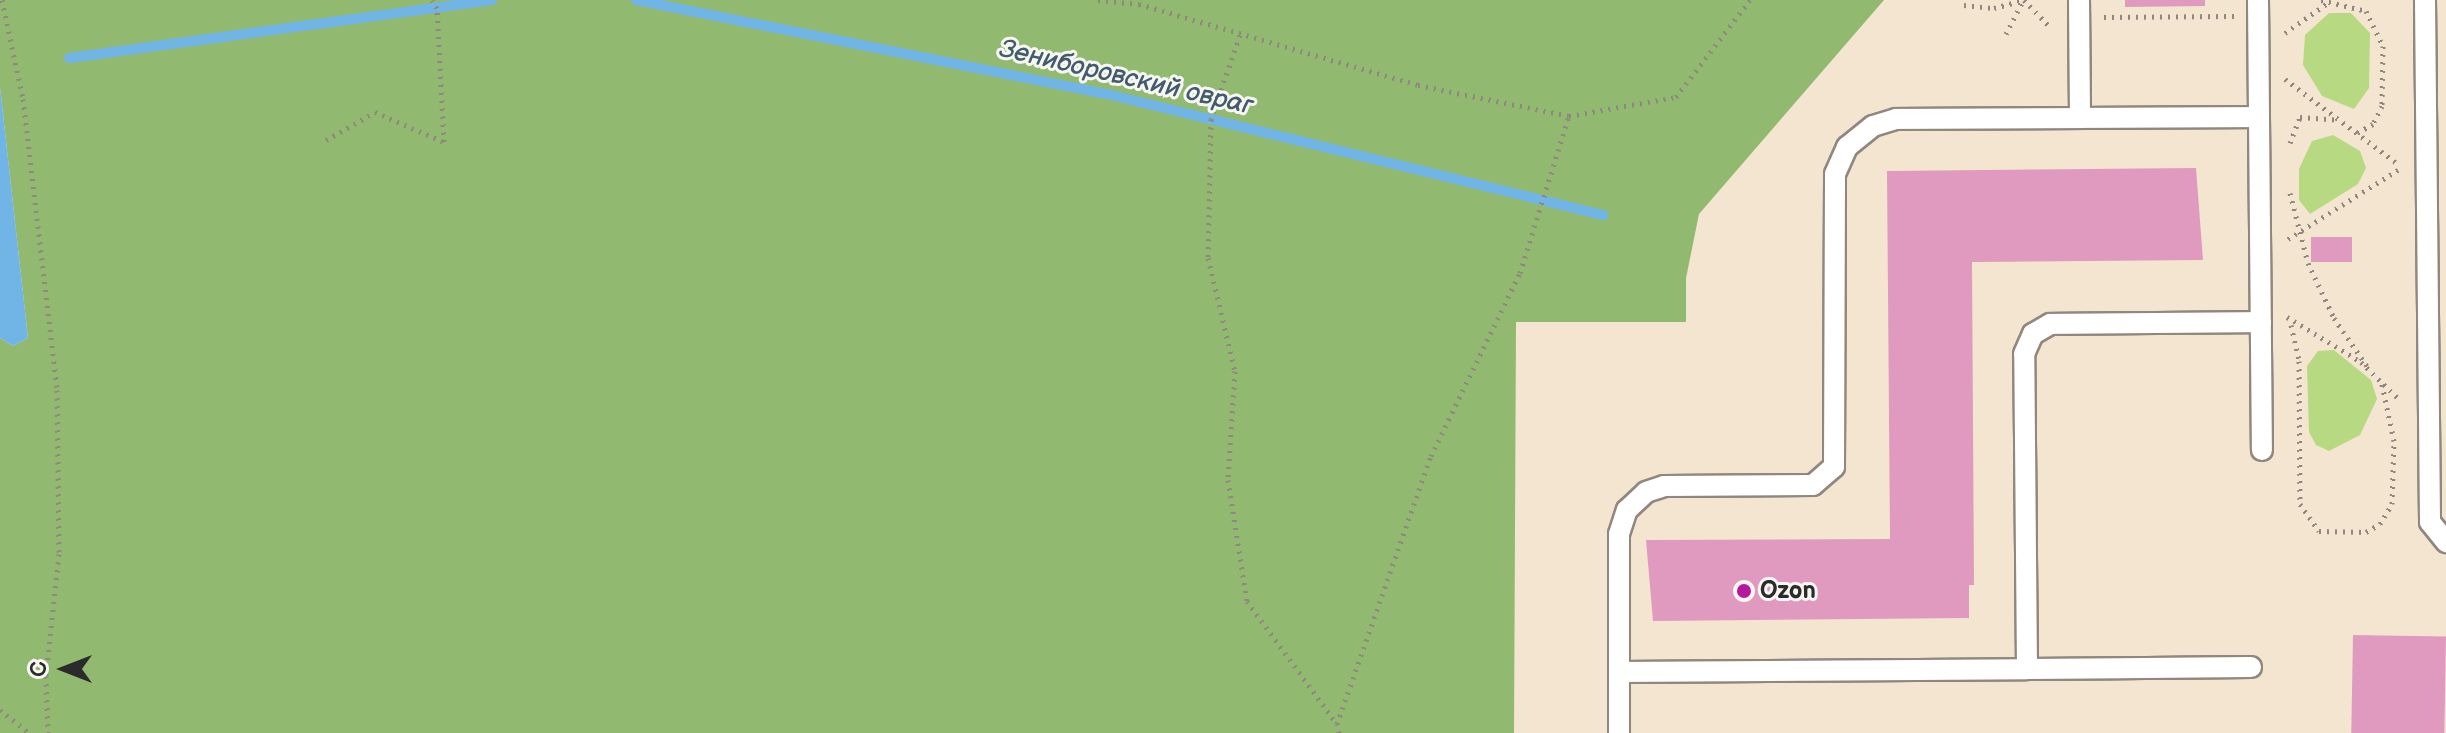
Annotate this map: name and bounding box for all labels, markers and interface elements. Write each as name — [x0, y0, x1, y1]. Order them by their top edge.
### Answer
water label: Зениборовский овраг — [996, 34, 1256, 122]
place label: Ozon — [1760, 577, 1816, 605]
marker: Ozon — [1735, 582, 1753, 600]
north arrow — [24, 629, 104, 709]
text: С — [26, 661, 53, 677]

